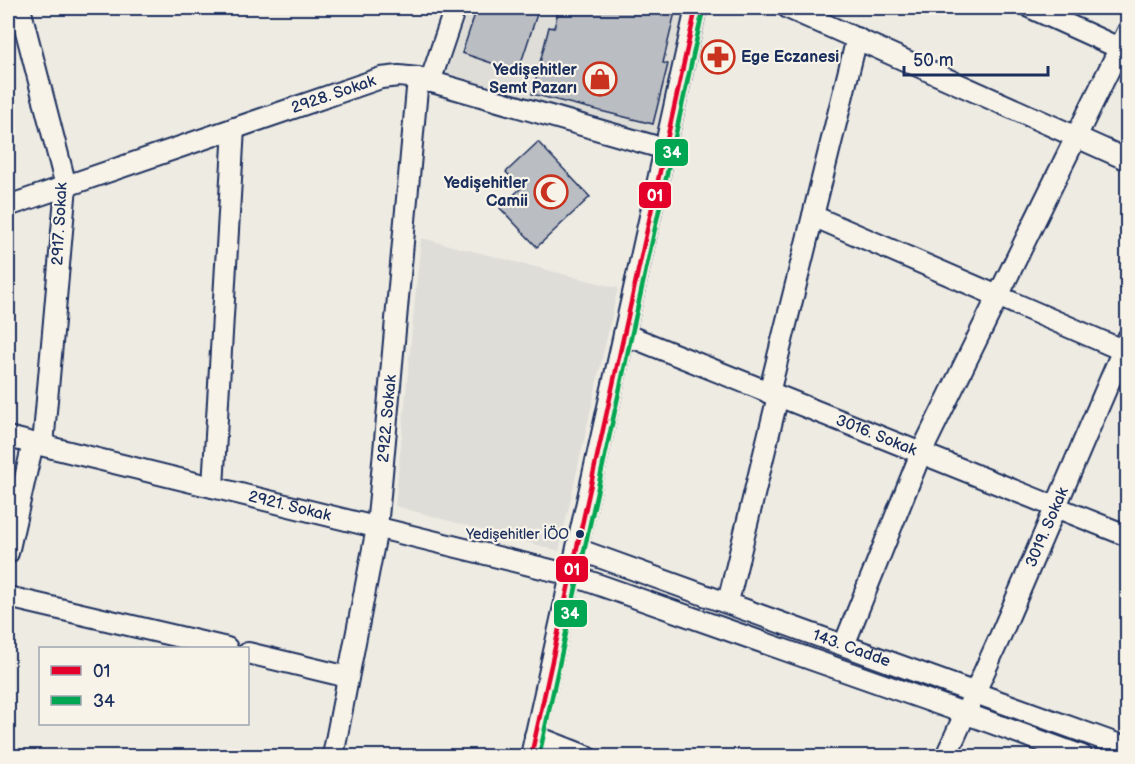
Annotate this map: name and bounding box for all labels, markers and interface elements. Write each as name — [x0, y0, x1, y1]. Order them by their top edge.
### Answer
pharmacy icon: Ege Eczanesi — [700, 39, 736, 75]
scale bar — [904, 39, 1048, 77]
place label: Ege Eczanesi — [741, 48, 839, 67]
text: 50 m — [913, 50, 954, 71]
place label: Yedişehitler Semt Pazarı — [489, 61, 578, 98]
shop icon: Yedişehitler Semt Pazarı — [582, 61, 618, 97]
street label: 2928. Sokak — [289, 71, 378, 118]
line badge: 34 — [654, 138, 689, 167]
text: 34 — [663, 144, 682, 163]
place label: Yedişehitler Camii — [444, 174, 529, 211]
mosque icon: Yedişehitler Camii — [533, 174, 569, 210]
line badge: 01 — [638, 181, 672, 209]
street label: 2917. Sokak — [48, 182, 72, 266]
text: 01 — [647, 187, 663, 206]
street label: 2922. Sokak — [374, 374, 400, 463]
street label: 3016. Sokak — [833, 410, 920, 460]
street label: 3019. Sokak — [1021, 484, 1072, 570]
street label: 2921. Sokak — [246, 487, 333, 525]
place label: Yedişehitler İÖO — [465, 525, 569, 543]
marker: Yedişehitler İÖO — [574, 528, 586, 540]
line badge: 01 — [555, 555, 589, 583]
text: 01 — [564, 561, 580, 580]
line badge: 34 — [553, 599, 588, 628]
text: 34 — [561, 605, 580, 624]
street label: 143. Cadde — [810, 625, 894, 671]
legend — [39, 647, 249, 725]
text: 01 — [93, 661, 111, 682]
text: 34 — [93, 691, 115, 712]

